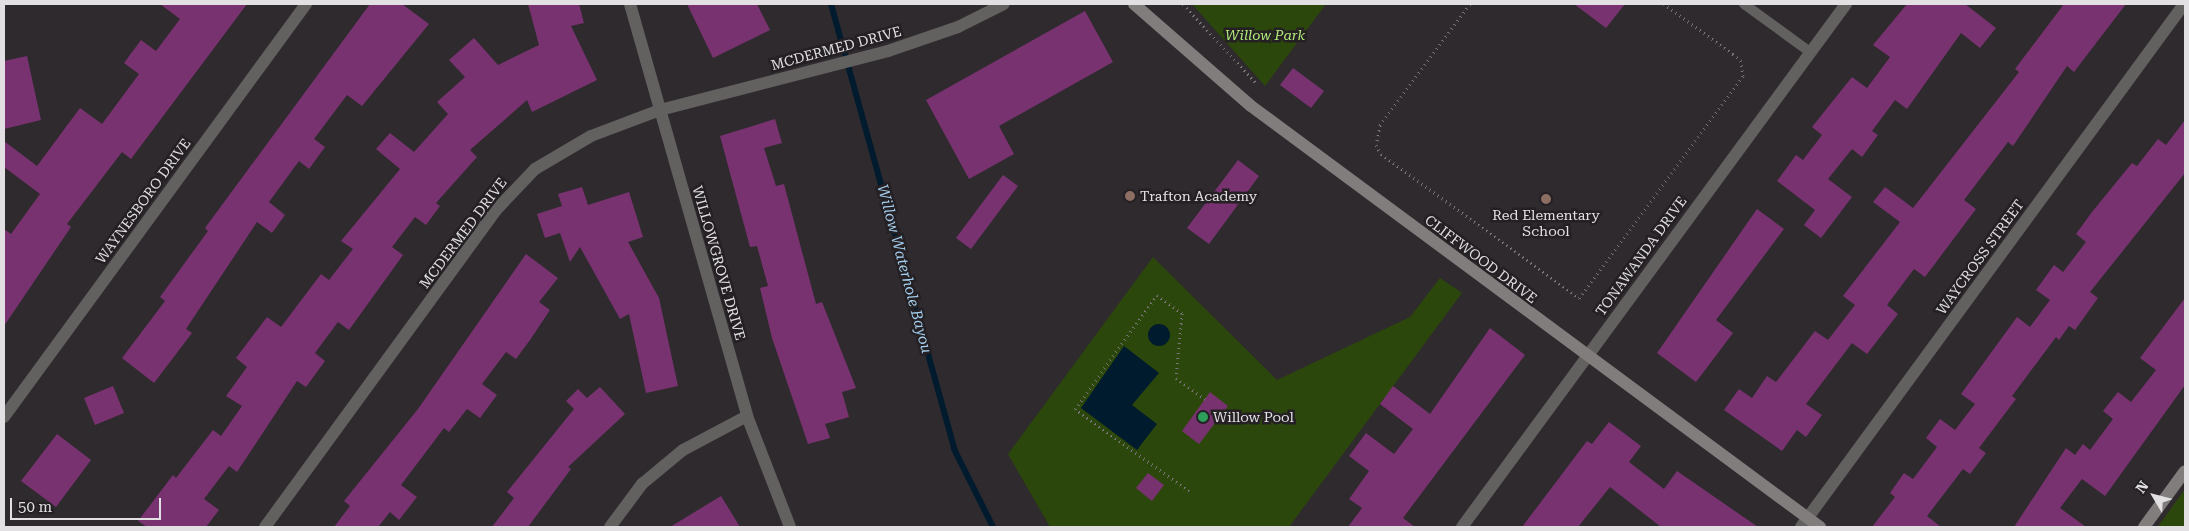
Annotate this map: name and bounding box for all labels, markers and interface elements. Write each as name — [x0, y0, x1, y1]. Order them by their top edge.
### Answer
street label: MCDERMED DRIVE — [769, 23, 903, 73]
park label: Willow Park — [1225, 27, 1305, 43]
street label: WAYNESBORO DRIVE — [92, 135, 194, 267]
street label: MCDERMED DRIVE — [416, 174, 510, 292]
water label: Willow Waterhole Bayou — [873, 183, 935, 355]
street label: WILLOWGROVE DRIVE — [689, 184, 749, 342]
place label: Trafton Academy — [1140, 188, 1257, 204]
marker: Trafton Academy — [1124, 190, 1136, 202]
marker: Red Elementary School — [1540, 193, 1552, 205]
street label: TONAWANDA DRIVE — [1592, 193, 1690, 319]
street label: WAYCROSS STREET — [1933, 196, 2027, 318]
place label: Red Elementary School — [1492, 207, 1600, 240]
street label: CLIFFWOOD DRIVE — [1422, 211, 1540, 307]
place label: Willow Pool — [1213, 409, 1294, 425]
marker: Willow Pool — [1197, 411, 1209, 423]
north arrow — [2129, 471, 2179, 521]
text: N — [2132, 478, 2152, 496]
scale bar — [12, 488, 164, 520]
text: 50 m — [18, 498, 52, 516]

